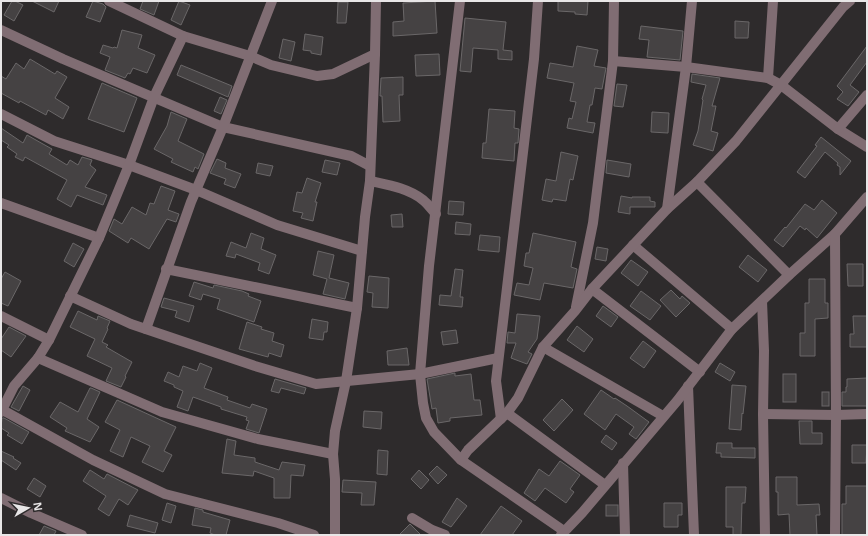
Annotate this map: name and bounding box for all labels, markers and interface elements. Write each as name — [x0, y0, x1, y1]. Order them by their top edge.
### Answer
north arrow — [8, 488, 48, 528]
text: N — [30, 501, 46, 512]

